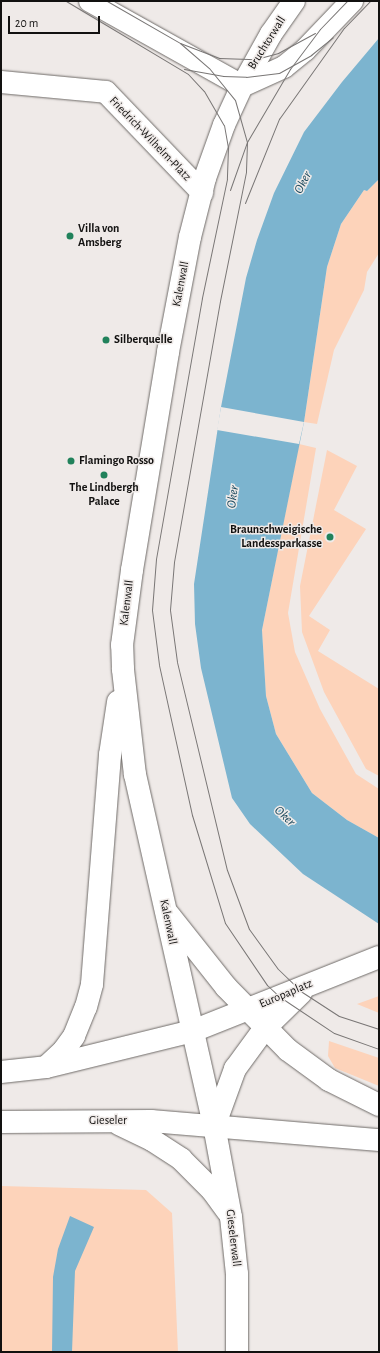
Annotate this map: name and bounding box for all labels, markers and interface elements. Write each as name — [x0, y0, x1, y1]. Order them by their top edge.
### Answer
scale bar — [10, 8, 102, 34]
street label: Bruchtorwall — [245, 14, 289, 72]
text: 20 m — [15, 17, 38, 29]
street label: Friedrich-Wilhelm-Platz — [106, 94, 194, 184]
water label: Oker — [292, 169, 316, 197]
place label: Villa von Amsberg — [78, 222, 121, 250]
marker: Villa von Amsberg — [65, 231, 75, 241]
street label: Kalenwall — [170, 260, 192, 308]
place label: Silberquelle — [114, 333, 172, 347]
marker: Silberquelle — [101, 335, 111, 345]
place label: Flamingo Rosso — [79, 454, 154, 468]
marker: Flamingo Rosso — [66, 456, 76, 466]
marker: The Lindbergh Palace — [99, 470, 109, 480]
place label: The Lindbergh Palace — [69, 481, 139, 509]
water label: Oker — [225, 485, 243, 509]
place label: Braunschweigische Landessparkasse — [230, 523, 322, 551]
marker: Braunschweigische Landessparkasse — [325, 532, 335, 542]
street label: Kalenwall — [117, 579, 137, 627]
water label: Oker — [270, 803, 298, 831]
street label: Kalenwall — [156, 898, 180, 946]
street label: Europaplatz — [257, 976, 315, 1012]
street label: Gieseler — [89, 1114, 127, 1128]
street label: Gieselerwall — [222, 1209, 244, 1267]

